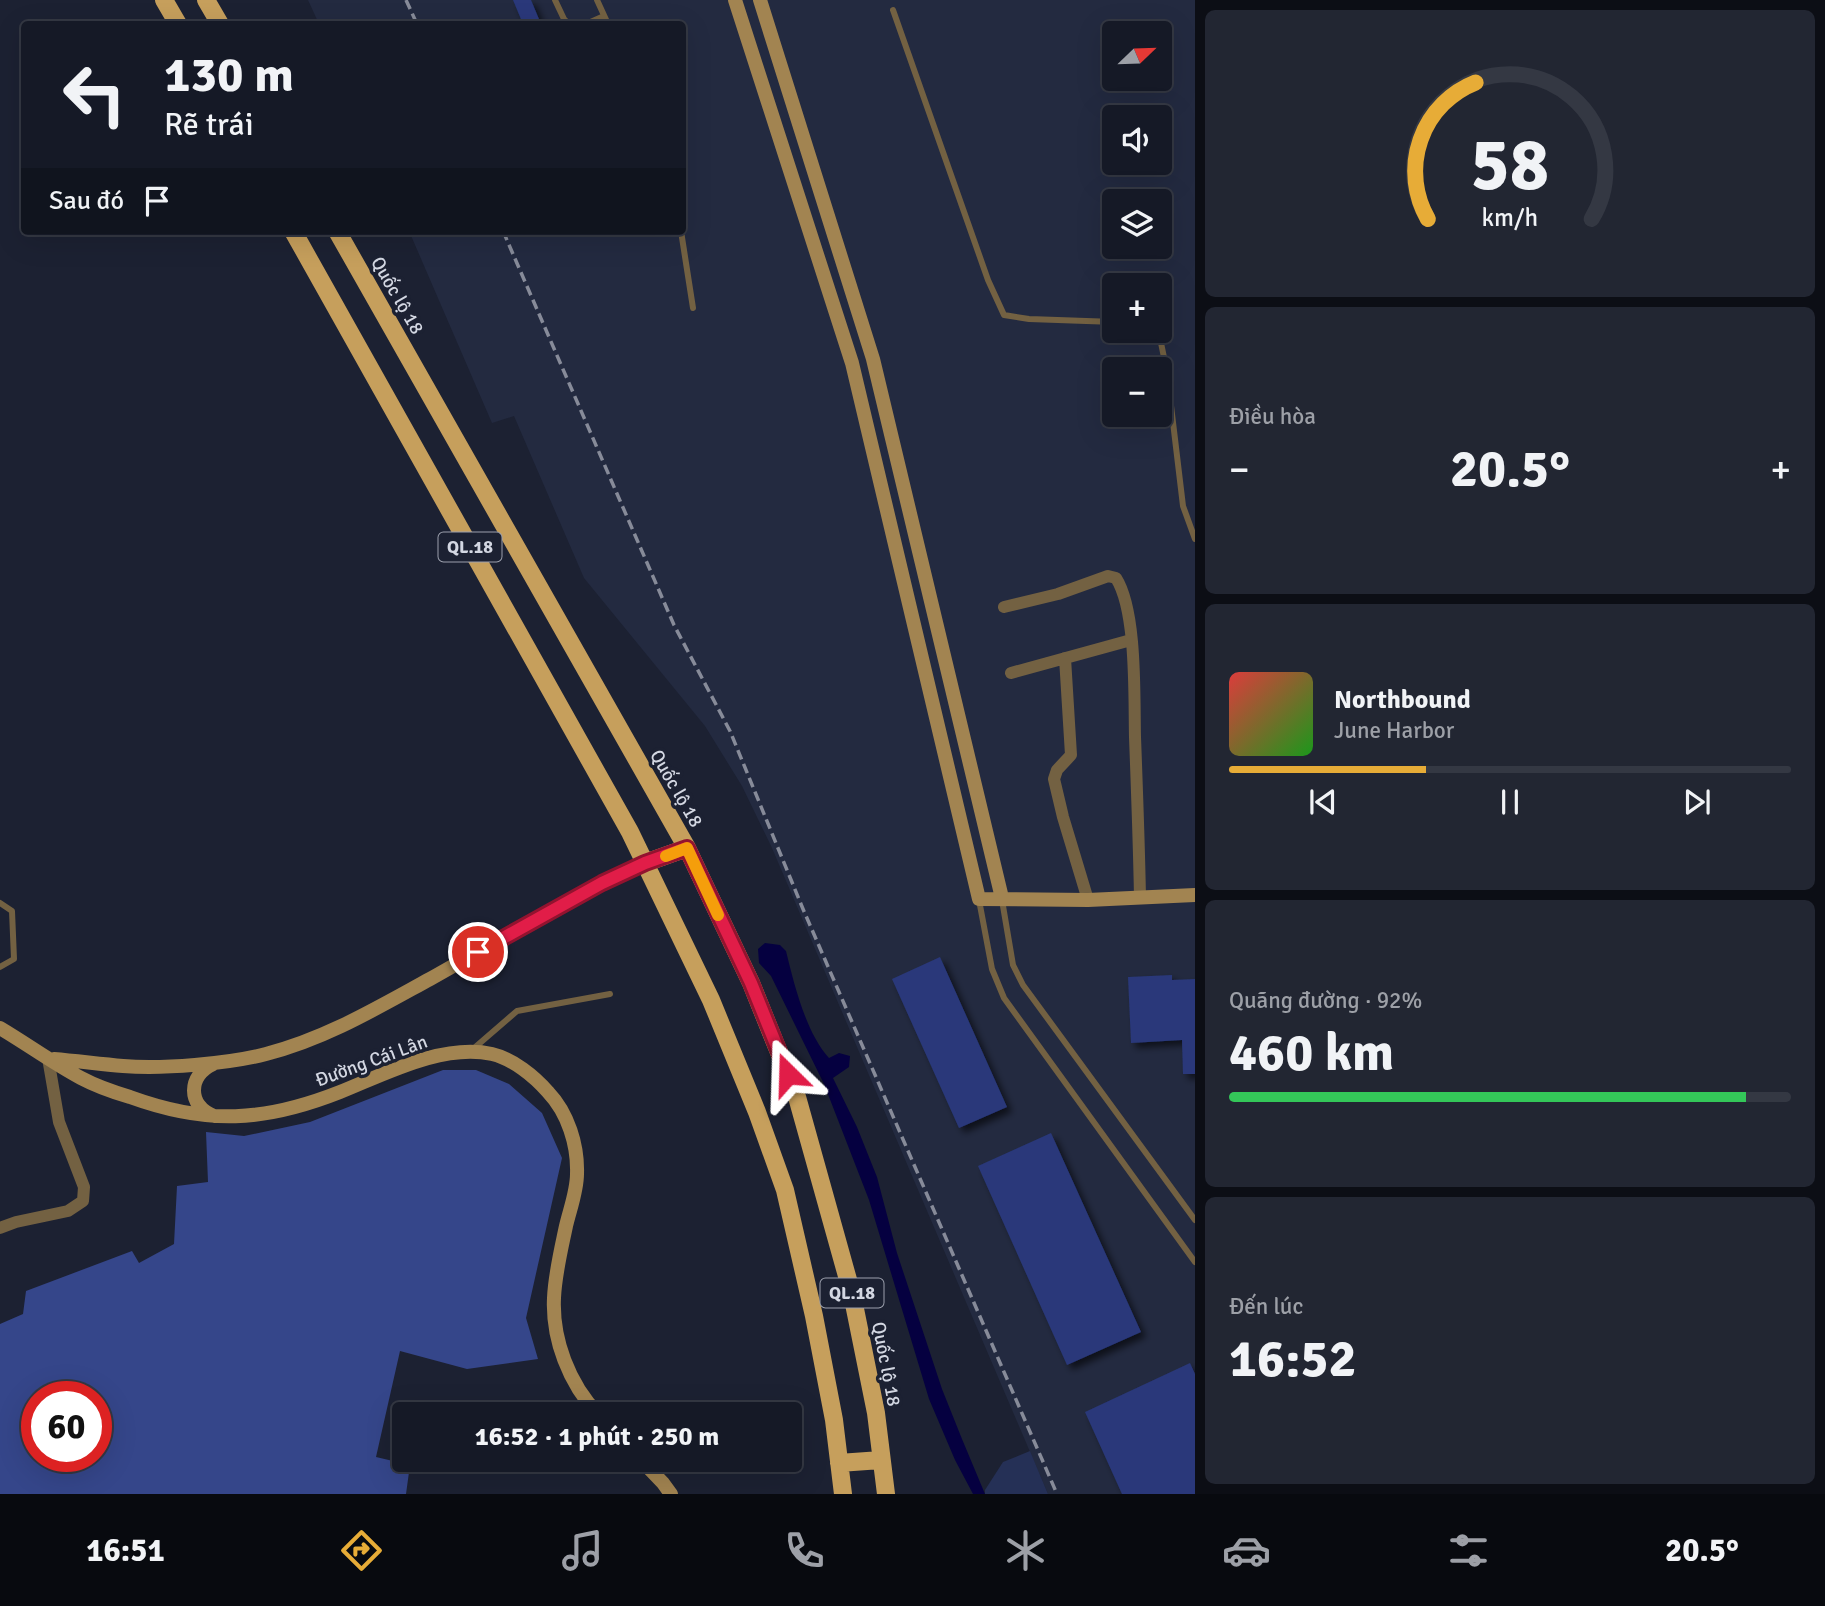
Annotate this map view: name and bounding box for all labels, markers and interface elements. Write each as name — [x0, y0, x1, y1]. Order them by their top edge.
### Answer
north arrow — [1102, 21, 1172, 91]
map controls — [1102, 21, 1172, 427]
text: 130 m — [164, 45, 294, 105]
icon: left — [49, 49, 140, 140]
text: Rẽ trái — [164, 105, 254, 144]
button: sound — [1102, 105, 1172, 175]
text: 58 — [1471, 122, 1549, 211]
icon: arrive — [138, 182, 176, 220]
text: Sau đó — [49, 185, 124, 217]
button: layers — [1102, 189, 1172, 259]
text: km/h — [1482, 202, 1538, 233]
street label: Quốc lộ 18 — [365, 252, 429, 339]
button: + — [1102, 273, 1172, 343]
button: − — [1102, 357, 1172, 427]
text: Điều hòa — [1229, 402, 1316, 431]
text: 20.5° — [1450, 437, 1570, 501]
text: − — [1229, 446, 1250, 493]
text: + — [1770, 446, 1791, 493]
road number: QL.18 — [438, 532, 502, 562]
text: Northbound — [1334, 684, 1471, 716]
text: June Harbor — [1334, 716, 1454, 745]
street label: Quốc lộ 18 — [644, 745, 708, 832]
icon: previous — [1304, 783, 1342, 821]
icon: pause — [1491, 783, 1529, 821]
icon: next — [1678, 783, 1716, 821]
pin — [448, 922, 508, 982]
icon: arrive — [459, 933, 497, 971]
text: Quãng đường · 92% — [1229, 986, 1422, 1015]
text: 460 km — [1229, 1021, 1394, 1085]
street label: Đường Cái Lân — [312, 1030, 431, 1092]
position arrow — [751, 1037, 825, 1111]
road number: QL.18 — [820, 1278, 884, 1308]
text: Đến lúc — [1229, 1292, 1303, 1321]
street label: Quốc lộ 18 — [866, 1320, 906, 1409]
text: 16:52 — [1229, 1327, 1357, 1391]
speed limit sign: 60 — [21, 1381, 112, 1472]
text: 16:52 · 1 phút · 250 m — [475, 1421, 719, 1453]
icon: directions — [337, 1526, 386, 1575]
icon: music — [558, 1526, 607, 1575]
icon: phone — [780, 1526, 829, 1575]
icon: climate — [1001, 1526, 1050, 1575]
icon: car — [1222, 1526, 1271, 1575]
icon: filters — [1444, 1526, 1493, 1575]
text: 16:51 — [86, 1531, 165, 1570]
text: 20.5° — [1665, 1531, 1739, 1570]

